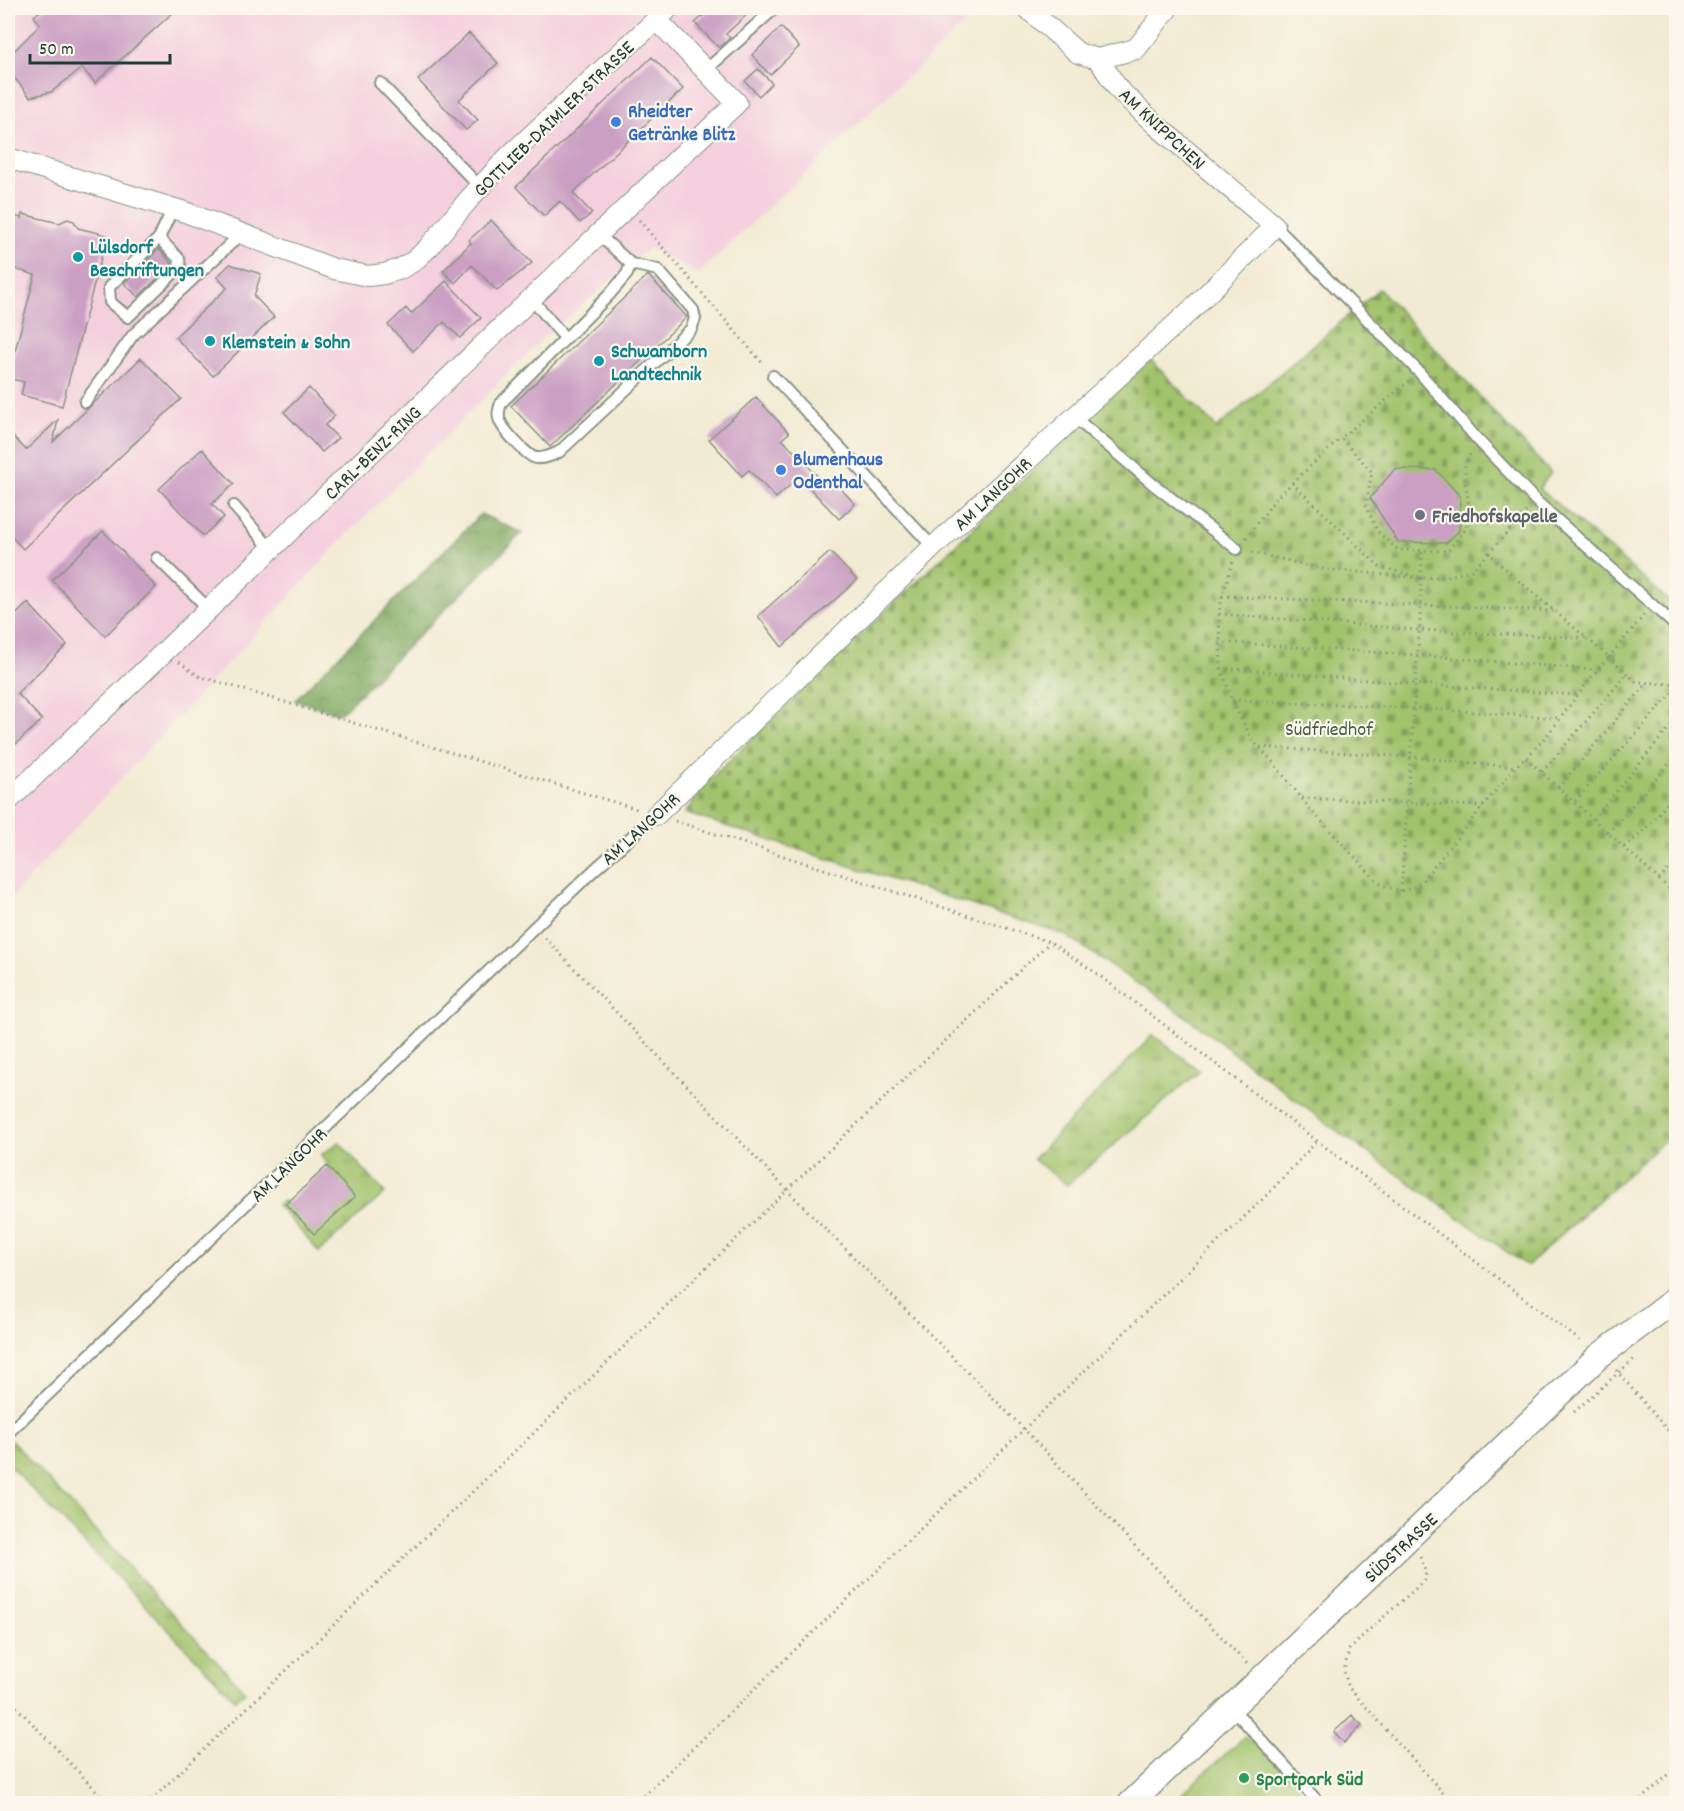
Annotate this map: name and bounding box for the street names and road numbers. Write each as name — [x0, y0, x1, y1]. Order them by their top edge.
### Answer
street label: GOTTLIEB-DAIMLER-STRASSE — [468, 36, 642, 205]
street label: AM KNIPPCHEN — [1111, 83, 1211, 178]
street label: CARL-BENZ-RING — [319, 400, 429, 508]
street label: AM LANGOHR — [949, 452, 1039, 539]
street label: AM LANGOHR — [596, 787, 688, 873]
street label: AM LANGOHR — [245, 1122, 335, 1210]
street label: SÜDSTRASSE — [1359, 1507, 1445, 1591]

